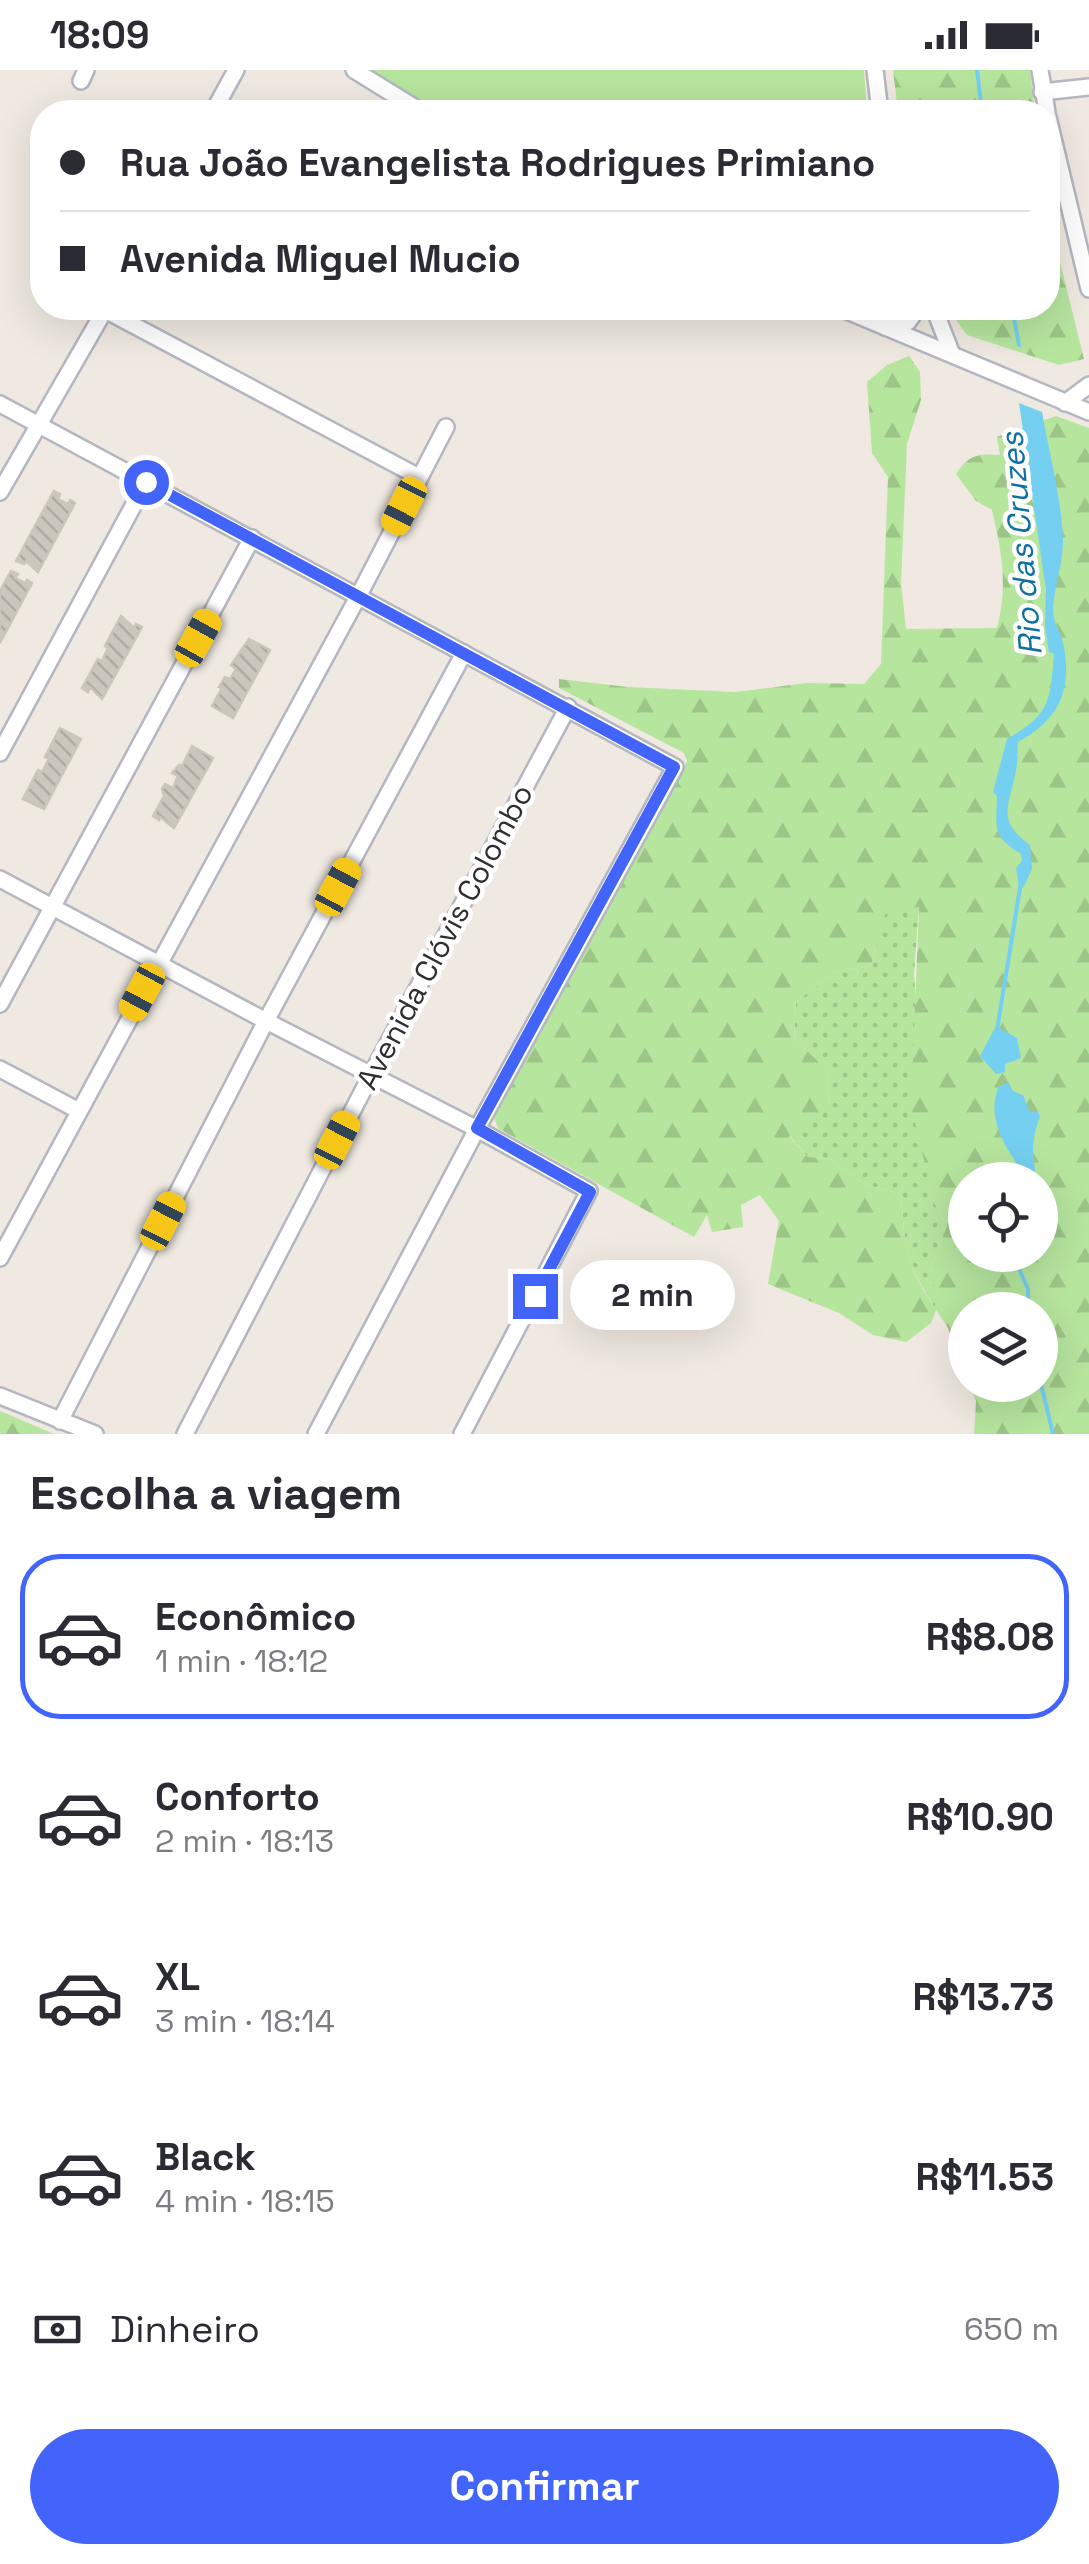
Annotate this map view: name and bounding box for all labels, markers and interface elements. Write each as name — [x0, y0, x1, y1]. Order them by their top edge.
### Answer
text: 18:09 — [50, 11, 149, 59]
text: Rua João Evangelista Rodrigues Primiano — [120, 139, 875, 187]
text: Avenida Miguel Mucio — [120, 235, 521, 283]
water label: Rio das Cruzes — [991, 430, 1051, 657]
route start — [124, 460, 169, 505]
car — [377, 472, 431, 540]
car — [170, 604, 226, 672]
street label: Avenida Clóvis Colombo — [347, 777, 542, 1096]
car — [311, 853, 365, 921]
car — [115, 958, 169, 1026]
car — [310, 1106, 364, 1174]
map controls — [948, 1162, 1058, 1402]
button: locate — [948, 1162, 1058, 1272]
car — [136, 1187, 190, 1255]
callout: 2 min — [570, 1261, 735, 1331]
route end — [513, 1274, 558, 1319]
text: 2 min — [611, 1275, 694, 1315]
button: layers — [948, 1292, 1058, 1402]
text: Escolha a viagem — [30, 1465, 402, 1522]
icon: car — [35, 1592, 125, 1682]
text: Econômico — [155, 1593, 356, 1641]
text: R$8.08 — [926, 1613, 1054, 1661]
text: 1 min · 18:12 — [155, 1641, 328, 1681]
icon: car — [35, 1772, 125, 1862]
text: Conforto — [155, 1773, 320, 1821]
text: R$10.90 — [906, 1793, 1054, 1841]
text: 2 min · 18:13 — [155, 1821, 334, 1861]
icon: car — [35, 1952, 125, 2042]
text: XL — [155, 1953, 200, 2001]
text: R$13.73 — [912, 1973, 1054, 2021]
text: 3 min · 18:14 — [155, 2001, 335, 2041]
icon: car — [35, 2132, 125, 2222]
text: Black — [155, 2133, 256, 2181]
text: R$11.53 — [915, 2153, 1054, 2201]
text: 4 min · 18:15 — [155, 2181, 335, 2221]
icon: cash — [30, 2302, 85, 2357]
text: Dinheiro — [110, 2305, 260, 2353]
text: 650 m — [964, 2309, 1059, 2349]
button: Confirmar — [30, 2429, 1059, 2544]

